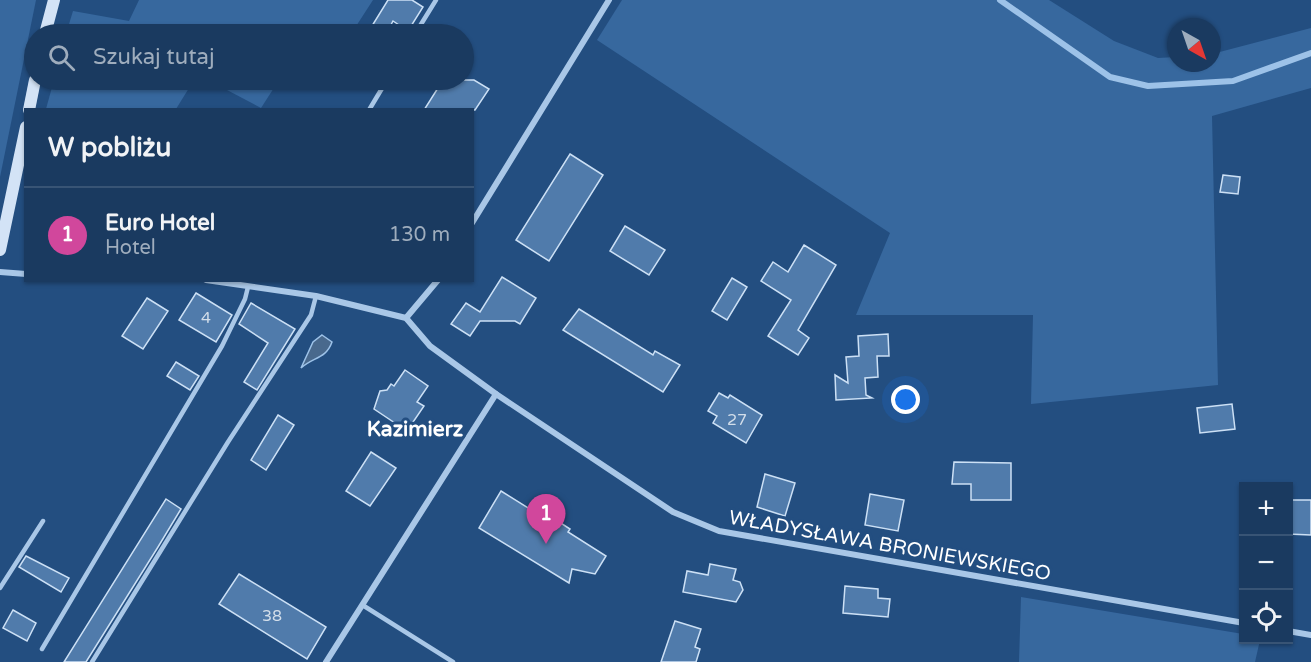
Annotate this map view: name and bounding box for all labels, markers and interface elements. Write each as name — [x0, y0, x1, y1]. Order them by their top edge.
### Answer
north arrow — [1167, 18, 1221, 72]
search box — [24, 24, 474, 90]
icon: search — [45, 41, 78, 74]
text: Szukaj tutaj — [93, 44, 215, 70]
text: W pobliżu — [48, 132, 171, 163]
text: Euro Hotel — [105, 210, 215, 236]
text: 1 — [61, 223, 74, 247]
text: 130 m — [389, 223, 450, 247]
text: Hotel — [105, 236, 156, 260]
house number: 4 — [201, 308, 211, 328]
your location — [891, 385, 920, 414]
house number: 27 — [727, 410, 747, 430]
district label: Kazimierz — [367, 417, 464, 442]
map controls — [1239, 482, 1293, 644]
button: + — [1239, 482, 1293, 536]
pin: 1 — [526, 494, 566, 544]
street label: WŁADYSŁAWA BRONIEWSKIEGO — [727, 506, 1053, 586]
button: − — [1239, 536, 1293, 590]
button: locate — [1239, 590, 1293, 644]
house number: 38 — [262, 606, 282, 626]

